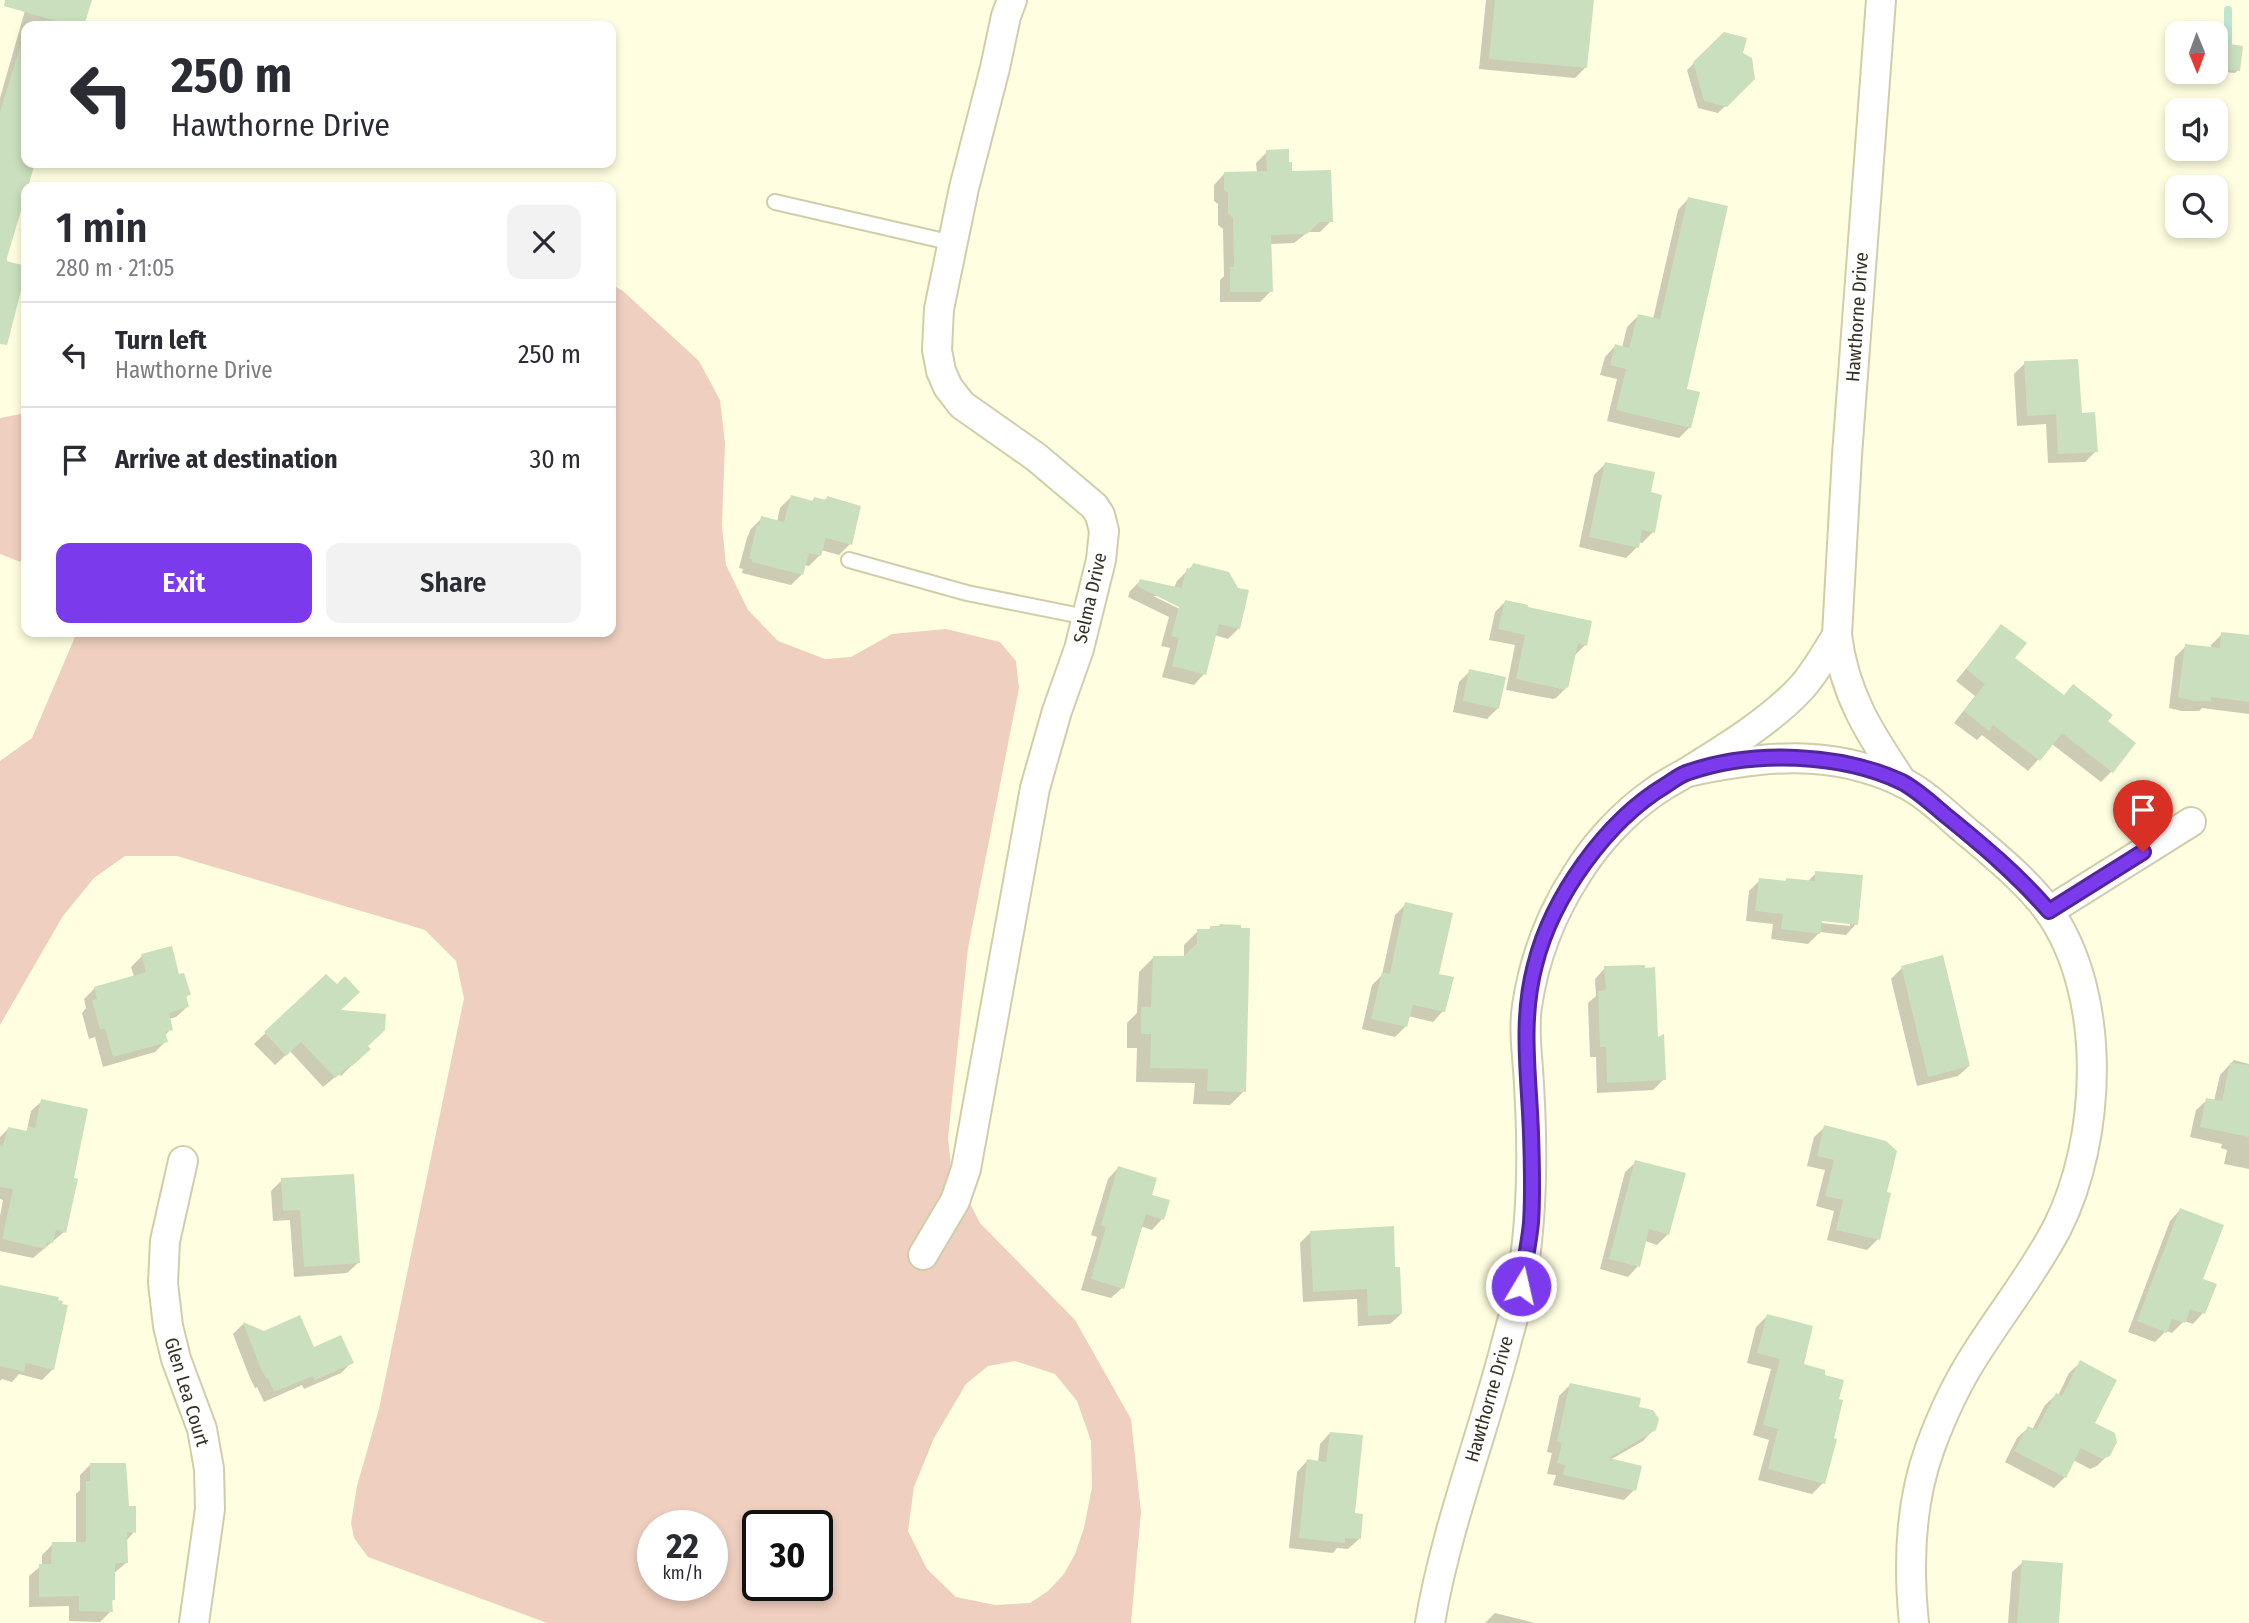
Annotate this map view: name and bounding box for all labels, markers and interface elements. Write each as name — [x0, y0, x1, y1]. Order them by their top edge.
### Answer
north arrow — [2165, 21, 2228, 84]
map controls — [2165, 21, 2228, 238]
text: 250 m — [171, 46, 292, 105]
icon: left — [56, 49, 147, 140]
button: sound — [2165, 98, 2228, 161]
text: Hawthorne Drive — [171, 106, 390, 144]
button: search — [2165, 175, 2228, 238]
text: 1 min — [56, 203, 147, 253]
button: close — [507, 205, 581, 279]
street label: Hawthorne Drive — [1841, 251, 1873, 383]
text: 280 m · 21:05 — [56, 254, 174, 282]
text: Turn left — [115, 325, 207, 356]
icon: left — [56, 336, 94, 374]
text: 250 m — [518, 339, 581, 370]
text: Hawthorne Drive — [115, 356, 273, 384]
icon: arrive — [56, 441, 94, 479]
text: Arrive at destination — [115, 444, 338, 475]
text: 30 m — [530, 444, 581, 475]
button: Exit — [56, 543, 312, 623]
button: Share — [326, 543, 581, 623]
street label: Selma Drive — [1068, 550, 1112, 646]
pin — [2113, 780, 2173, 852]
icon: arrive — [2124, 791, 2162, 829]
position arrow — [1484, 1249, 1558, 1323]
street label: Hawthorne Drive — [1460, 1333, 1518, 1465]
street label: Glen Lea Court — [160, 1335, 215, 1450]
speed limit sign: 30 — [742, 1510, 833, 1601]
text: 22 — [666, 1525, 699, 1567]
text: km/h — [662, 1562, 703, 1584]

